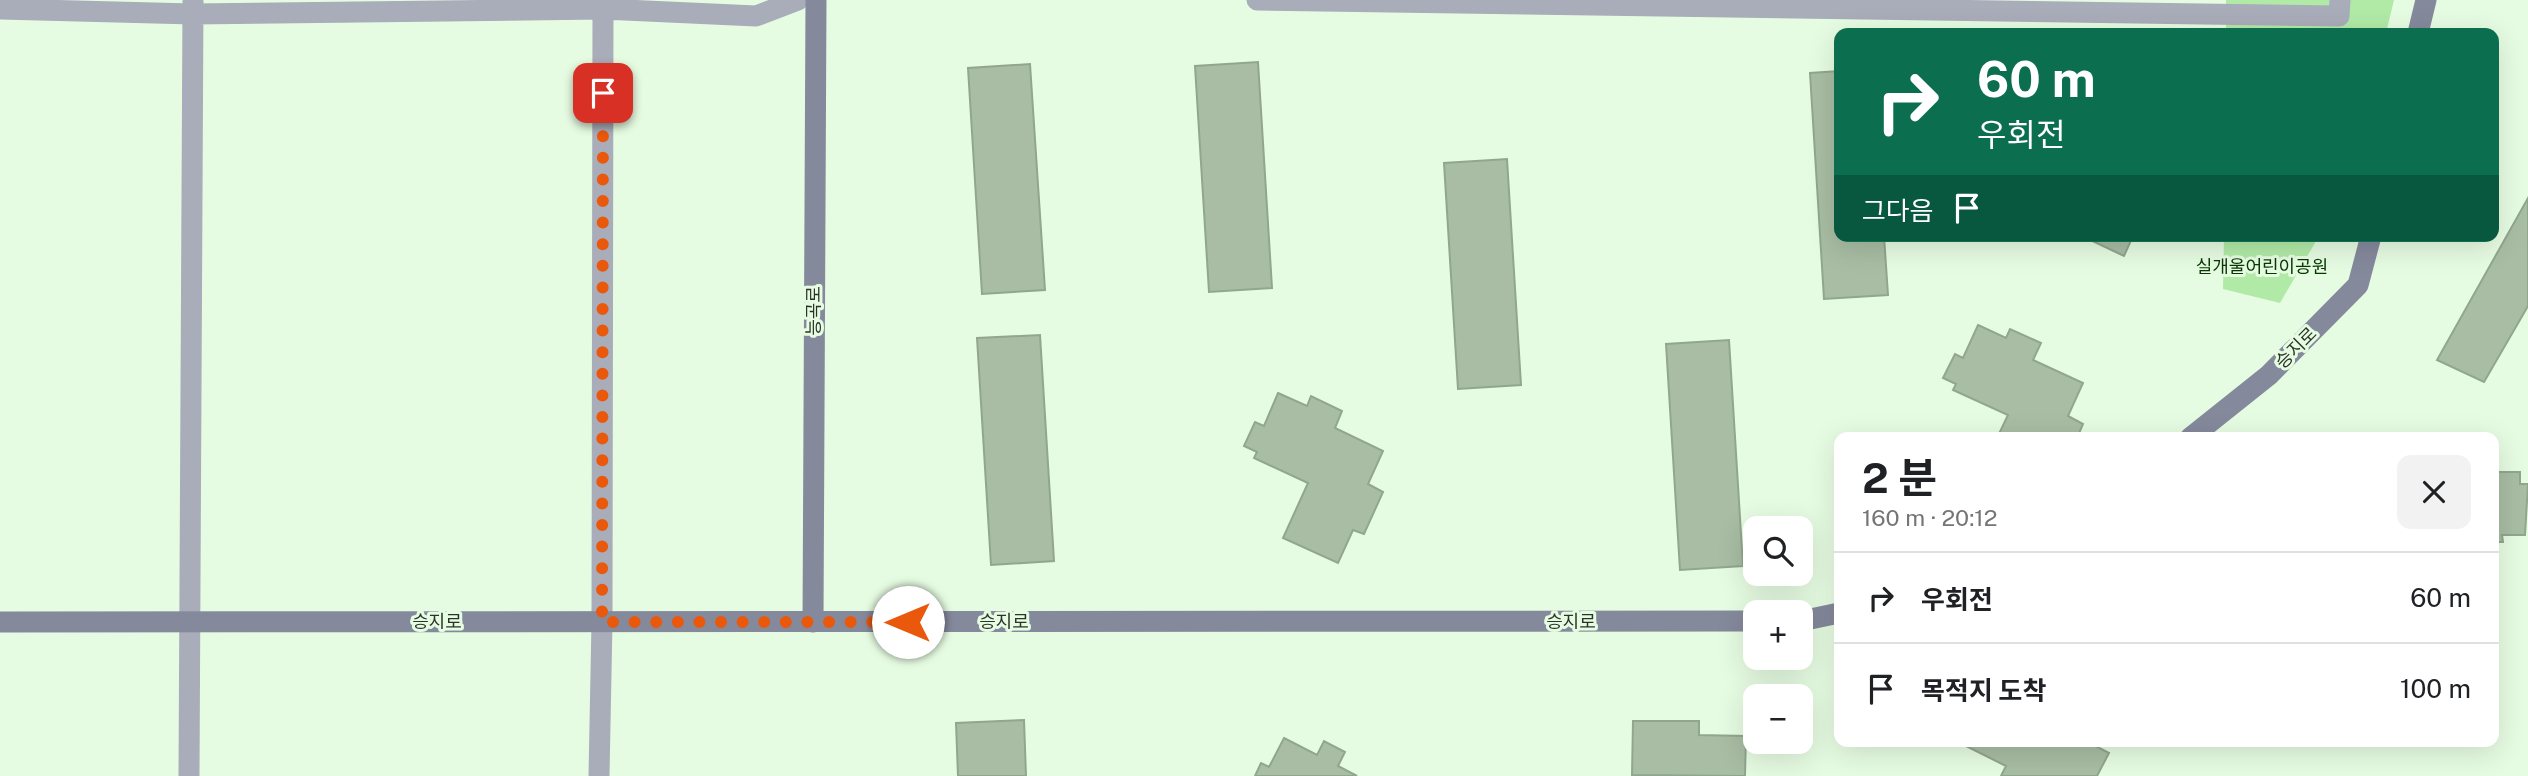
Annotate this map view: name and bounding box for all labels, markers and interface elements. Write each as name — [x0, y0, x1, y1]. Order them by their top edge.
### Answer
text: 60 m — [1977, 50, 2096, 108]
icon: right — [1862, 56, 1953, 147]
pin — [573, 63, 633, 123]
icon: arrive — [584, 74, 622, 112]
text: 우회전 — [1977, 116, 2065, 153]
icon: arrive — [1948, 189, 1986, 227]
text: 그다음 — [1862, 195, 1934, 226]
park label: 실개울어린이공원 — [2196, 256, 2328, 277]
street label: 능곡로 — [803, 286, 824, 336]
street label: 승지로 — [2271, 323, 2321, 373]
text: 2 분 — [1862, 453, 1937, 502]
button: close — [2397, 455, 2471, 529]
text: 160 m · 20:12 — [1862, 504, 1997, 531]
map controls — [1743, 516, 1813, 754]
button: search — [1743, 516, 1813, 586]
icon: right — [1862, 579, 1900, 617]
text: 60 m — [2410, 582, 2471, 613]
text: 우회전 — [1921, 584, 1993, 615]
position arrow — [871, 585, 945, 659]
button: + — [1743, 600, 1813, 670]
street label: 승지로 — [412, 611, 462, 632]
street label: 승지로 — [979, 611, 1029, 632]
street label: 승지로 — [1546, 611, 1596, 632]
icon: arrive — [1862, 670, 1900, 708]
text: 100 m — [2400, 673, 2471, 704]
text: 목적지 도착 — [1921, 675, 2046, 706]
button: − — [1743, 684, 1813, 754]

